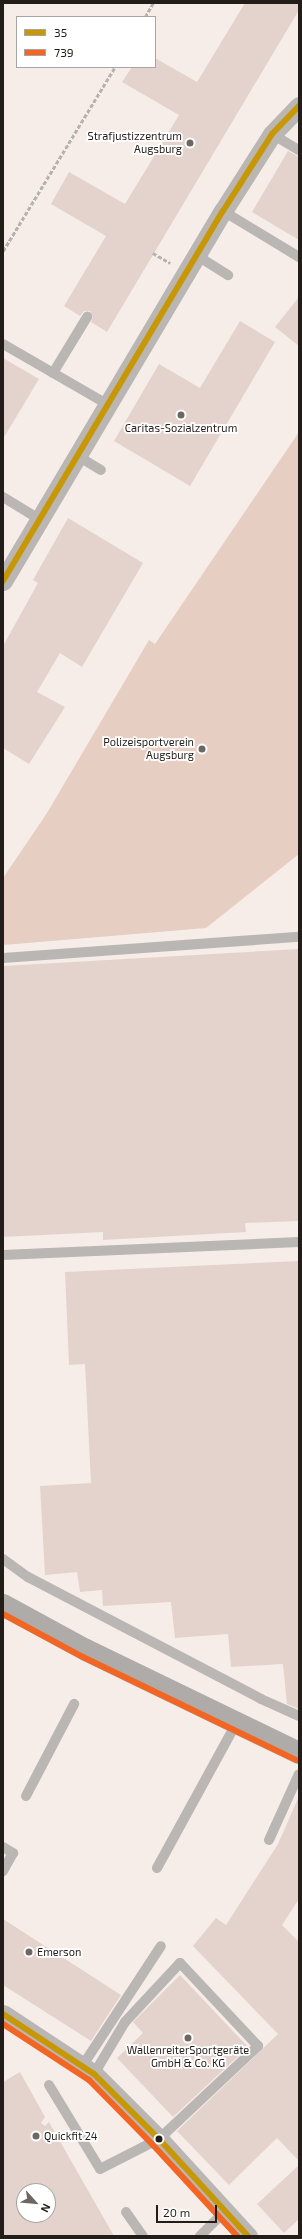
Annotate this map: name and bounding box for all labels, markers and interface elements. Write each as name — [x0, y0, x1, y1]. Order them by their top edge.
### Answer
legend — [16, 16, 156, 68]
text: 35 — [54, 25, 67, 39]
text: 739 — [54, 45, 74, 59]
place label: Strafjustizzentrum Augsburg — [88, 130, 182, 156]
marker: Strafjustizzentrum Augsburg — [185, 138, 195, 148]
marker: Caritas-Sozialzentrum — [176, 410, 186, 420]
place label: Caritas-Sozialzentrum — [125, 421, 237, 435]
place label: Polizeisportverein Augsburg — [103, 736, 194, 762]
marker: Polizeisportverein Augsburg — [197, 744, 207, 754]
place label: Emerson — [37, 1945, 81, 1959]
marker: Emerson — [24, 1947, 34, 1957]
marker: WallenreiterSportgeräte GmbH & Co. KG — [183, 2033, 193, 2043]
place label: WallenreiterSportgeräte GmbH & Co. KG — [127, 2044, 249, 2070]
place label: Quickfit 24 — [44, 2129, 98, 2143]
marker: Quickfit 24 — [31, 2131, 41, 2141]
unlabelled marker — [154, 2134, 164, 2144]
north arrow — [16, 2183, 56, 2223]
scale bar — [158, 2197, 219, 2223]
text: N — [39, 2202, 54, 2215]
text: 20 m — [163, 2205, 190, 2219]

